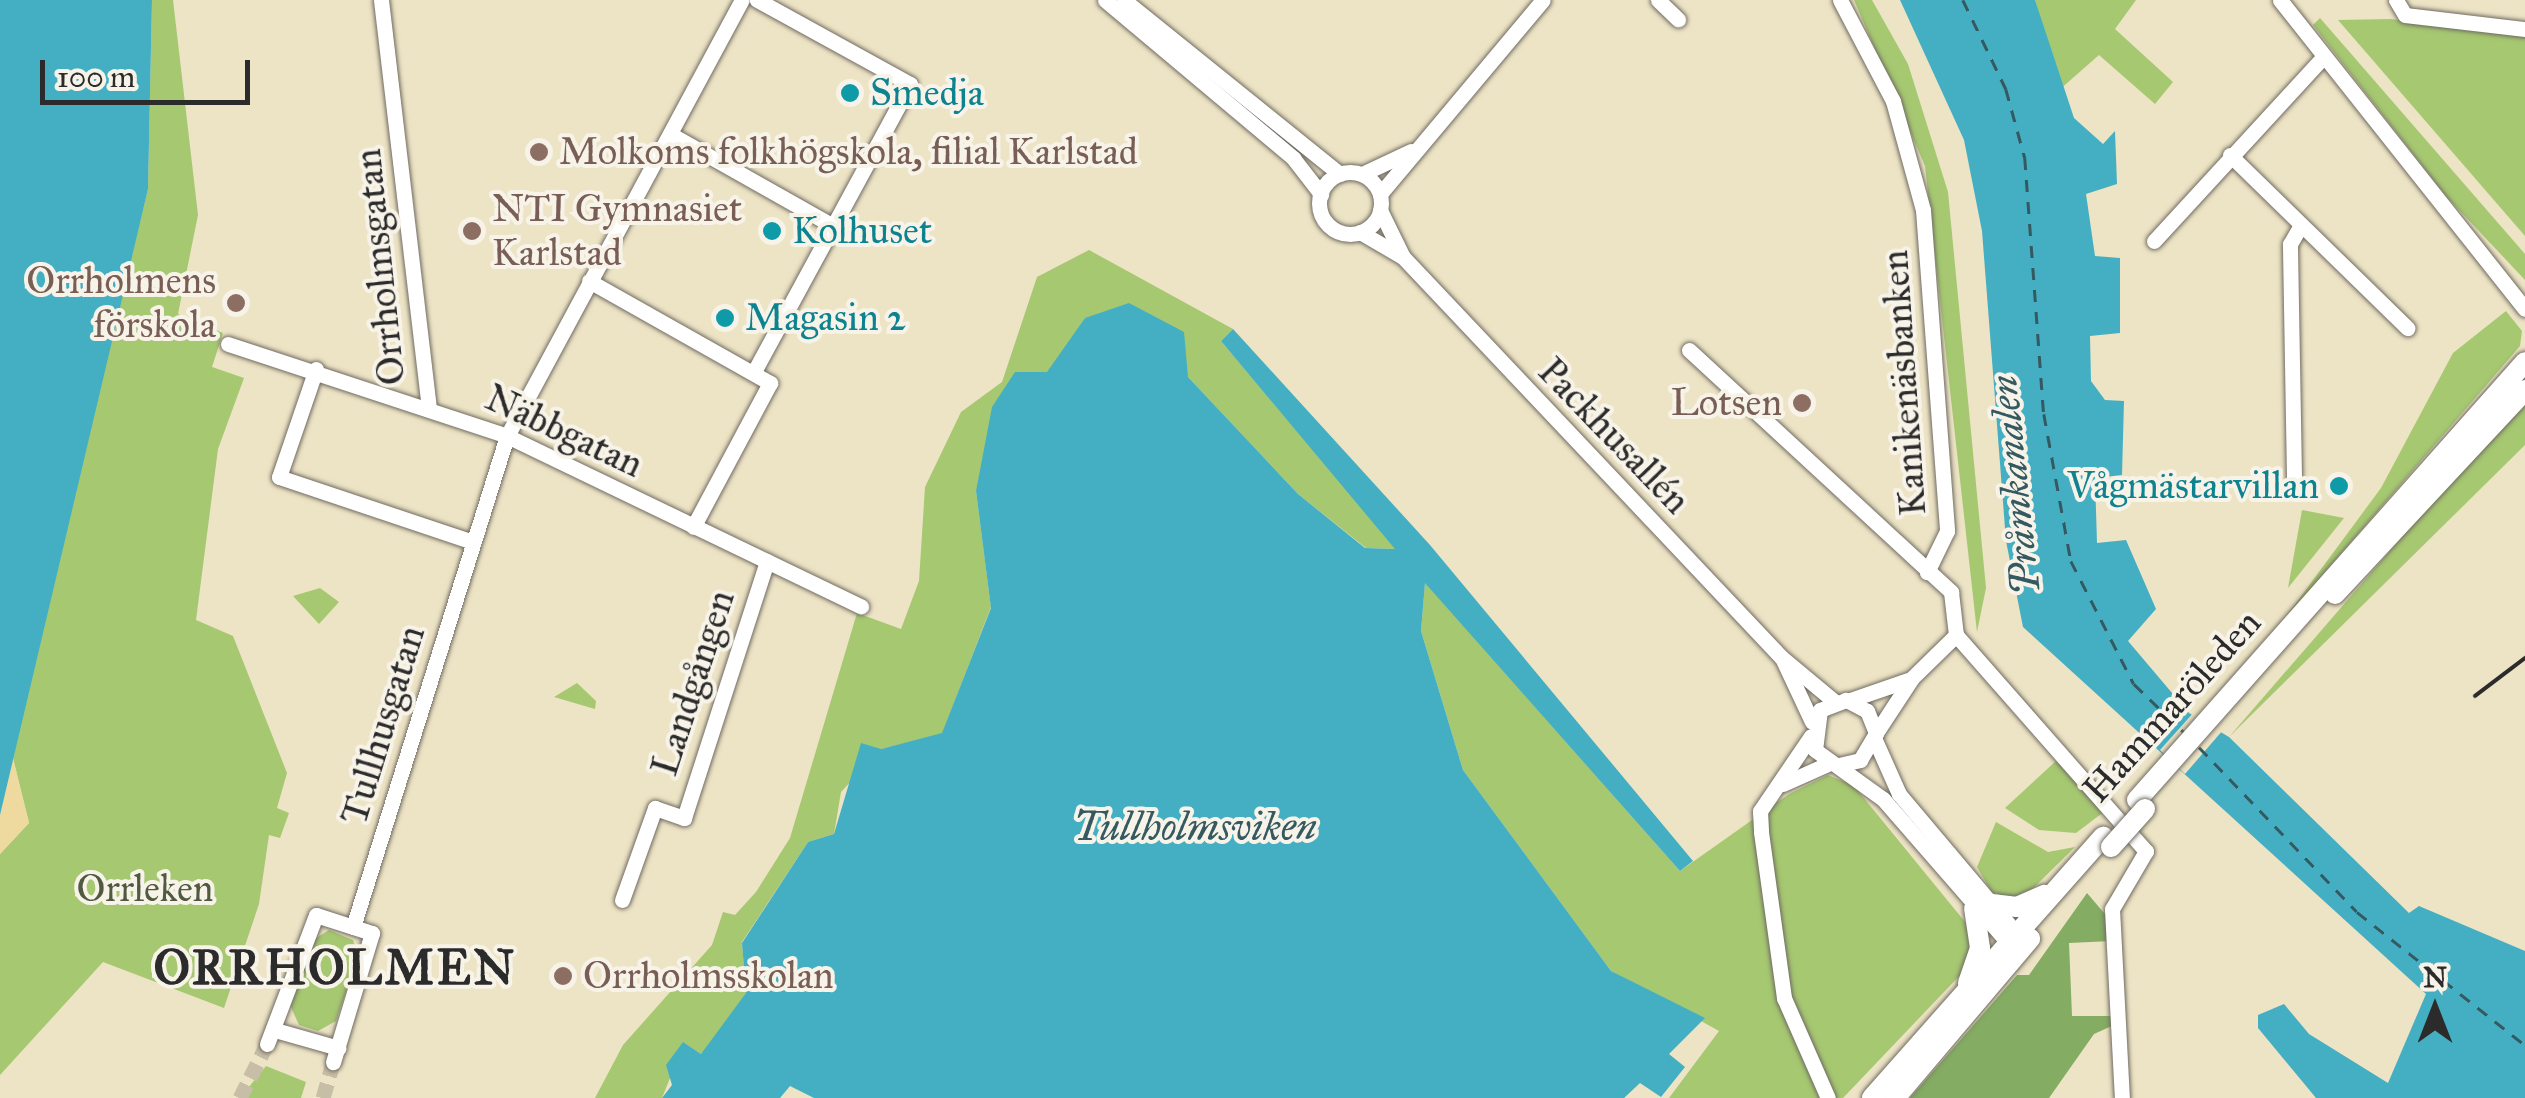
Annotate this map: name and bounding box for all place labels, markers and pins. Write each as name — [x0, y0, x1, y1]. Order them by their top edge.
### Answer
place label: Smedja — [870, 70, 984, 116]
marker: Smedja — [839, 82, 861, 104]
place label: Molkoms folkhögskola, filial Karlstad — [559, 129, 1138, 175]
marker: Molkoms folkhögskola, filial Karlstad — [528, 141, 550, 163]
place label: NTI Gymnasiet Karlstad — [492, 186, 742, 276]
place label: Kolhuset — [792, 208, 932, 254]
marker: NTI Gymnasiet Karlstad — [461, 220, 483, 242]
marker: Kolhuset — [761, 220, 783, 242]
place label: Orrholmens förskola — [26, 258, 216, 348]
marker: Orrholmens förskola — [225, 292, 247, 314]
place label: Magasin 2 — [745, 295, 906, 341]
marker: Magasin 2 — [714, 307, 736, 329]
place label: Lotsen — [1671, 380, 1782, 426]
marker: Lotsen — [1791, 392, 1813, 414]
place label: Vågmästarvillan — [2068, 463, 2319, 509]
marker: Vågmästarvillan — [2328, 475, 2350, 497]
place label: Orrholmsskolan — [583, 953, 834, 999]
marker: Orrholmsskolan — [552, 965, 574, 987]

